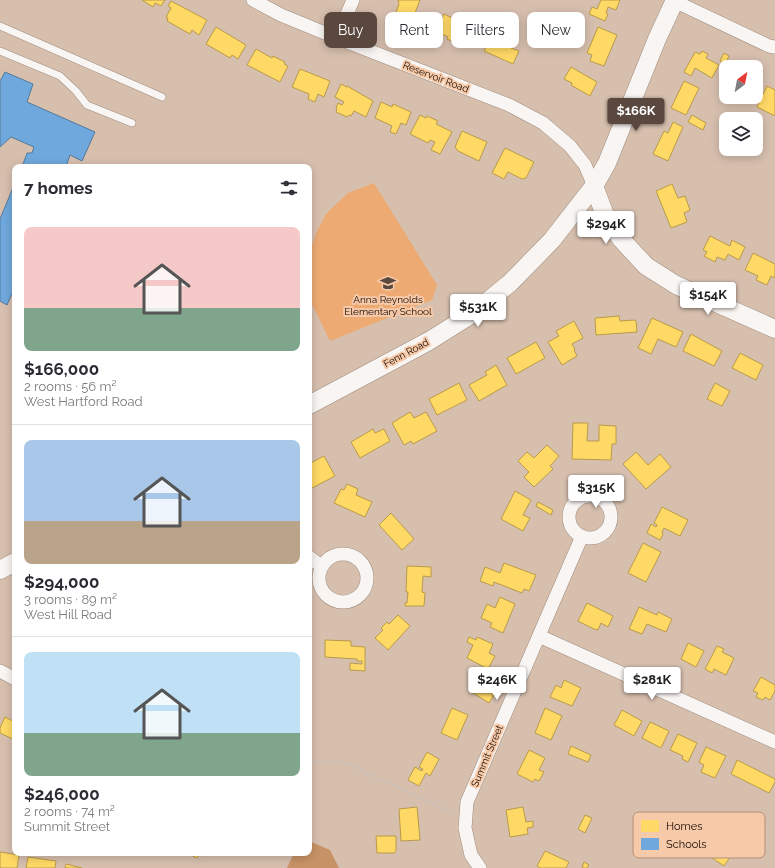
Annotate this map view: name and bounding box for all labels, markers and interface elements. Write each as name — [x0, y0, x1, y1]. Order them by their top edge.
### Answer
chip: Buy — [324, 12, 377, 48]
chip: Rent — [385, 12, 443, 48]
chip: Filters — [451, 12, 519, 48]
chip: New — [527, 12, 585, 48]
street label: Reservoir Road — [402, 59, 470, 95]
north arrow — [719, 60, 763, 104]
map controls — [719, 60, 763, 156]
pin: $166K — [608, 98, 664, 132]
text: $166K — [616, 103, 656, 118]
button: layers — [719, 112, 763, 156]
icon: filters — [278, 177, 300, 199]
text: 7 homes — [24, 178, 93, 198]
pin: $294K — [578, 211, 634, 245]
text: $294K — [586, 216, 626, 231]
icon: home — [126, 253, 198, 325]
school or university icon: Anna Reynolds Elementary School — [379, 274, 397, 292]
pin: $154K — [680, 282, 736, 316]
text: $154K — [689, 287, 727, 302]
place label: Anna Reynolds Elementary School — [344, 294, 432, 317]
pin: $531K — [450, 294, 506, 328]
text: $531K — [459, 299, 497, 314]
street label: Fenn Road — [382, 336, 430, 370]
text: $166,000 — [24, 359, 99, 379]
text: 2 rooms · 56 m² — [24, 379, 116, 394]
text: West Hartford Road — [24, 394, 143, 409]
icon: home — [126, 466, 198, 538]
pin: $315K — [568, 475, 624, 509]
text: $315K — [577, 480, 615, 495]
text: $294,000 — [24, 572, 99, 592]
text: 3 rooms · 89 m² — [24, 592, 117, 607]
text: West Hill Road — [24, 607, 112, 622]
pin: $246K — [469, 667, 525, 701]
pin: $281K — [624, 667, 680, 701]
text: $246K — [477, 672, 517, 687]
text: $281K — [633, 672, 671, 687]
icon: home — [126, 678, 198, 750]
street label: Summit Street — [469, 723, 505, 789]
text: $246,000 — [24, 784, 100, 804]
text: 2 rooms · 74 m² — [24, 804, 115, 819]
legend — [633, 812, 765, 858]
text: Summit Street — [24, 819, 110, 834]
text: Homes — [666, 820, 702, 833]
text: Schools — [666, 838, 707, 851]

